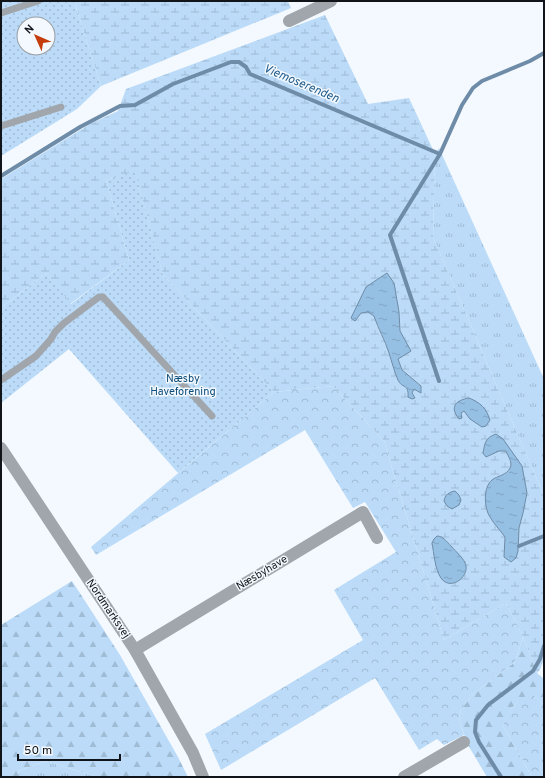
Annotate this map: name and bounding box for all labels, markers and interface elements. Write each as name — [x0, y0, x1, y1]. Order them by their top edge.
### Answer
north arrow — [16, 16, 56, 56]
text: N — [22, 22, 37, 37]
water label: Viemoserenden — [261, 61, 342, 107]
park label: Næsby Haveforening — [150, 372, 216, 399]
street label: Næsbyhave — [234, 552, 290, 594]
street label: Nordmarksvej — [83, 577, 133, 641]
scale bar — [18, 736, 120, 762]
text: 50 m — [24, 743, 52, 759]

